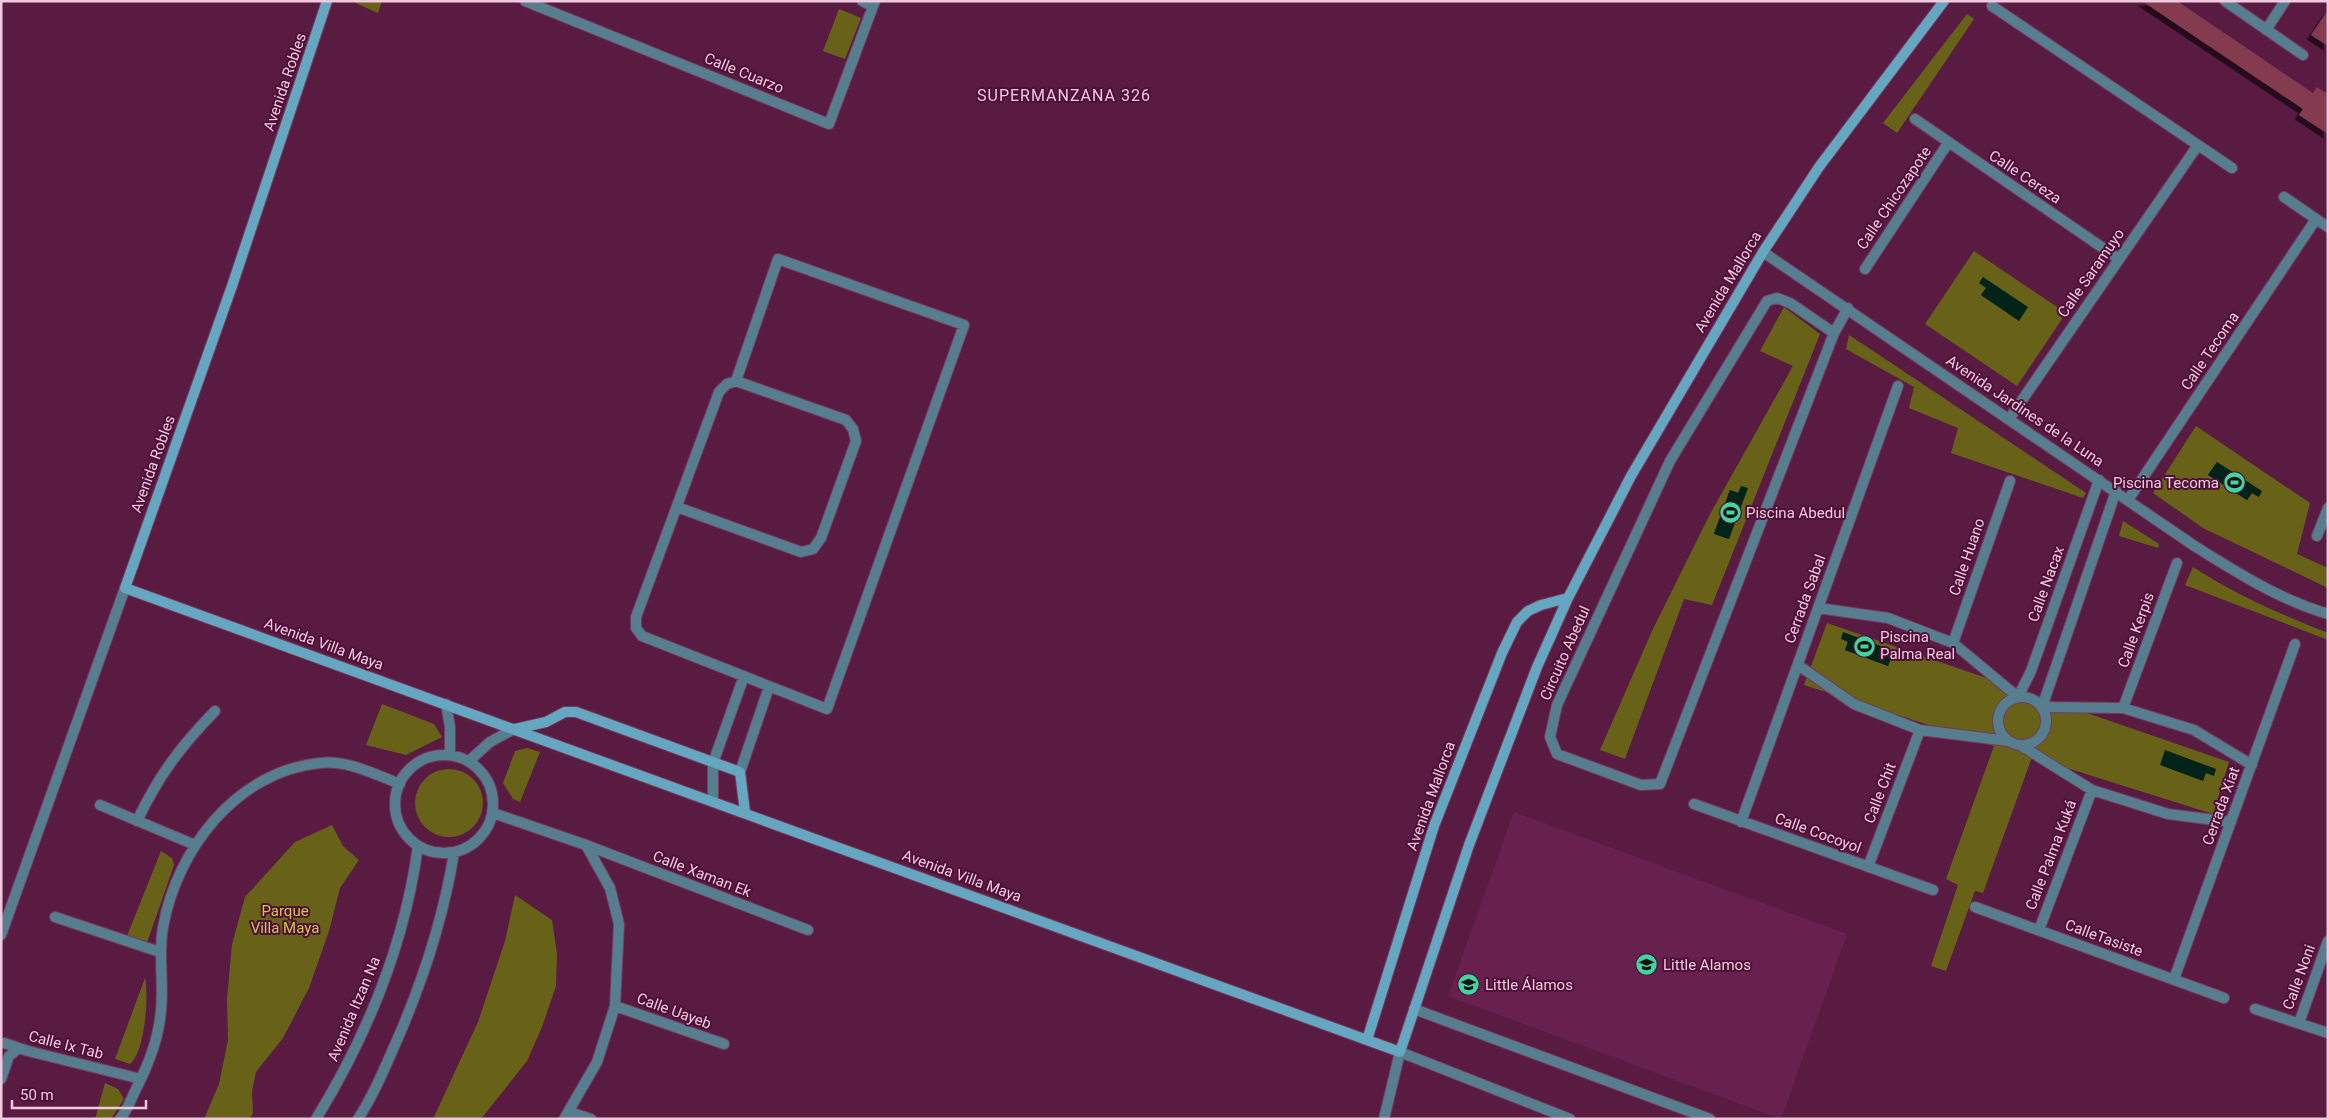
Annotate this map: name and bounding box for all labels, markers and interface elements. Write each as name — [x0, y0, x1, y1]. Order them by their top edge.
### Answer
street label: Avenida Robles — [260, 31, 310, 133]
street label: Calle Cuarzo — [702, 49, 786, 97]
district label: SUPERMANZANA 326 — [977, 86, 1151, 105]
street label: Calle Chicozapote — [1853, 143, 1935, 253]
street label: Calle Cereza — [1986, 146, 2064, 208]
street label: Calle Saramuyo — [2054, 225, 2128, 321]
street label: Avenida Mallorca — [1691, 228, 1765, 336]
street label: Calle Tecoma — [2177, 308, 2243, 394]
street label: Avenida Jardines de la Luna — [1943, 351, 2107, 471]
street label: Avenida Robles — [127, 413, 179, 515]
sports icon: Piscina Tecoma — [2223, 471, 2247, 495]
place label: Piscina Tecoma — [2113, 474, 2219, 492]
sports icon: Piscina Abedul — [1718, 501, 1742, 525]
place label: Piscina Abedul — [1746, 504, 1845, 522]
street label: Calle Huano — [1945, 516, 1989, 598]
street label: Calle Nacax — [2024, 543, 2068, 624]
street label: Cerrada Sabal — [1781, 552, 1829, 646]
street label: Calle Kerpis — [2114, 590, 2158, 670]
street label: Circuito Abedul — [1536, 603, 1594, 703]
street label: Avenida Villa Maya — [262, 614, 386, 674]
place label: Piscina Palma Real — [1880, 628, 1955, 663]
sports icon: Piscina Palma Real — [1852, 634, 1876, 658]
street label: Avenida Mallorca — [1403, 739, 1459, 853]
street label: Calle Chit — [1860, 760, 1900, 826]
street label: Cerrada Xiat — [2198, 764, 2244, 848]
street label: Calle Palma Kuká — [2022, 797, 2080, 913]
street label: Calle Cocoyol — [1772, 809, 1864, 857]
street label: Avenida Villa Maya — [900, 846, 1024, 906]
street label: Calle Xaman Ek — [650, 847, 754, 901]
park label: Parque Villa Maya — [251, 902, 319, 937]
street label: CalleTasiste — [2063, 916, 2145, 960]
street label: Calle Noni — [2279, 942, 2319, 1012]
school or university icon: Little Alamos — [1635, 953, 1659, 977]
street label: Avenida Itzan Na — [324, 954, 384, 1064]
place label: Little Alamos — [1663, 956, 1751, 974]
school or university icon: Little Álamos — [1457, 973, 1481, 997]
place label: Little Álamos — [1485, 976, 1573, 994]
street label: Calle Uayeb — [634, 989, 714, 1033]
street label: Calle Ix Tab — [27, 1027, 105, 1063]
scale bar — [12, 1078, 146, 1110]
text: 50 m — [20, 1086, 54, 1104]

